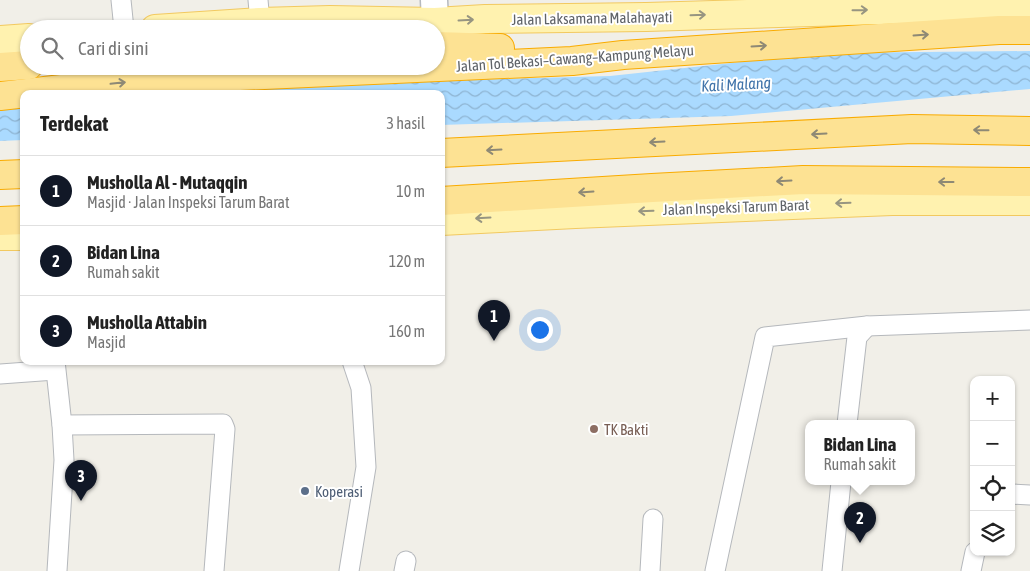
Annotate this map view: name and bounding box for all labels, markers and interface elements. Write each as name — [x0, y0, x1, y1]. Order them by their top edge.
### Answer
one-way arrow — [852, 6, 868, 15]
street label: Jalan Laksamana Malahayati — [511, 8, 673, 28]
one-way arrow — [690, 11, 706, 20]
one-way arrow — [457, 16, 473, 25]
search box — [20, 20, 445, 75]
one-way arrow — [913, 30, 929, 40]
icon: search — [38, 34, 66, 62]
text: Cari di sini — [78, 37, 149, 59]
street label: Jalan Tol Bekasi–Cawang–Kampung Melayu — [455, 41, 695, 75]
one-way arrow — [751, 41, 767, 50]
water label: Kali Malang — [701, 73, 771, 96]
one-way arrow — [110, 78, 126, 88]
text: Terdekat — [40, 111, 108, 135]
text: 3 hasil — [387, 114, 425, 132]
one-way arrow — [974, 125, 990, 135]
one-way arrow — [811, 129, 827, 138]
one-way arrow — [649, 137, 665, 147]
one-way arrow — [487, 146, 503, 155]
text: Musholla Al - Mutaqqin — [87, 171, 247, 193]
one-way arrow — [776, 177, 792, 186]
one-way arrow — [939, 177, 955, 187]
text: 1 — [52, 182, 60, 200]
text: 10 m — [396, 182, 425, 200]
one-way arrow — [578, 188, 594, 197]
text: Masjid · Jalan Inspeksi Tarum Barat — [87, 193, 290, 211]
street label: Jalan Inspeksi Tarum Barat — [663, 196, 809, 218]
one-way arrow — [835, 198, 851, 207]
one-way arrow — [638, 206, 654, 215]
one-way arrow — [475, 214, 491, 223]
text: Bidan Lina — [87, 241, 160, 263]
text: 2 — [52, 252, 60, 270]
text: 120 m — [389, 252, 425, 270]
text: Rumah sakit — [87, 263, 160, 281]
pin: 1 — [478, 300, 510, 341]
text: Musholla Attabin — [87, 311, 207, 333]
your location — [527, 317, 553, 343]
text: 3 — [52, 322, 60, 340]
text: 160 m — [389, 322, 425, 340]
text: Masjid — [87, 333, 126, 351]
map controls — [970, 376, 1015, 556]
button: + — [970, 376, 1015, 421]
popup — [805, 420, 915, 485]
place label: TK Bakti — [604, 421, 648, 438]
button: − — [970, 421, 1015, 466]
marker: TK Bakti — [588, 423, 600, 435]
text: Bidan Lina — [824, 433, 896, 455]
text: Rumah sakit — [824, 455, 896, 473]
pin: 3 — [65, 460, 97, 501]
button: locate — [970, 466, 1015, 511]
place label: Koperasi — [315, 483, 363, 500]
marker: Koperasi — [299, 485, 311, 497]
pin: 2 — [844, 502, 876, 543]
button: layers — [970, 511, 1015, 556]

